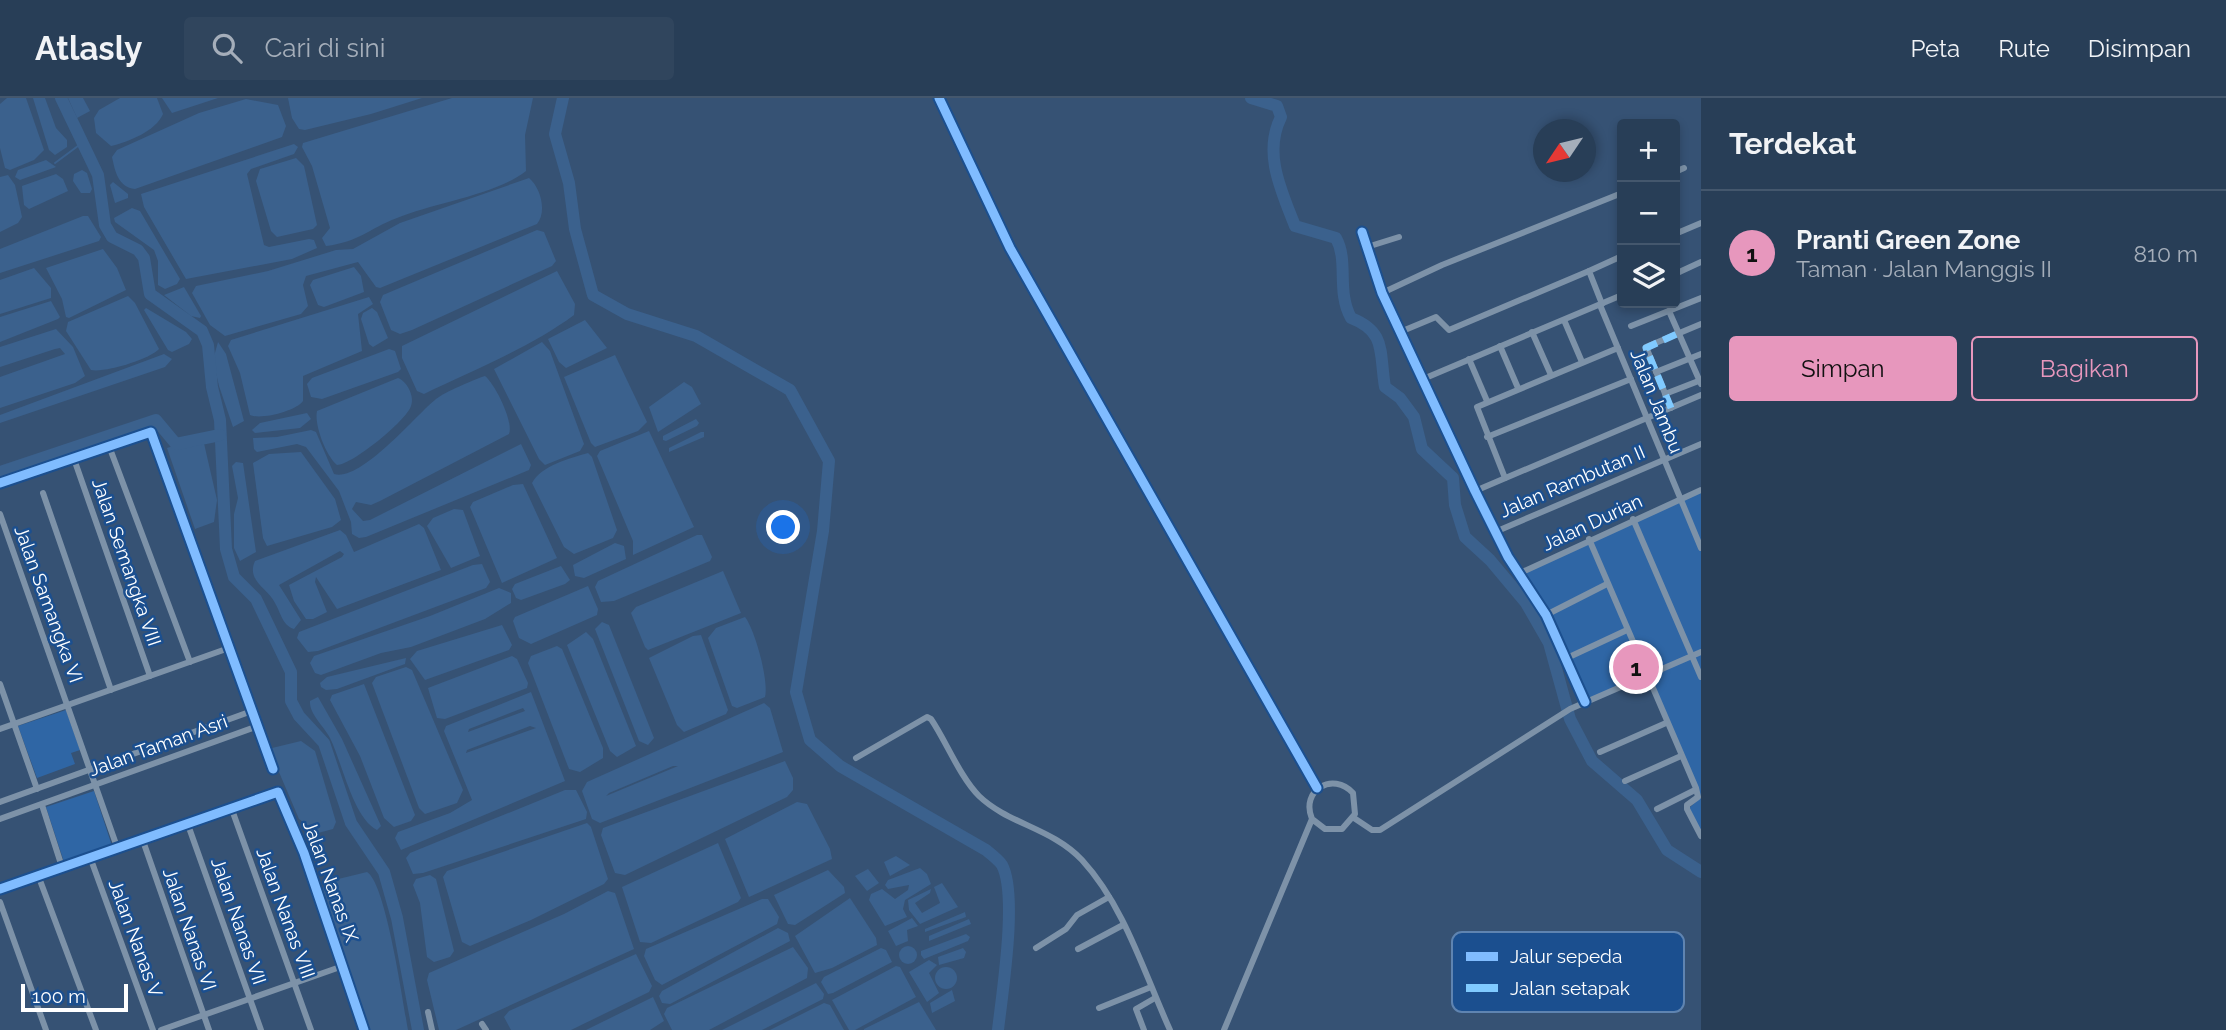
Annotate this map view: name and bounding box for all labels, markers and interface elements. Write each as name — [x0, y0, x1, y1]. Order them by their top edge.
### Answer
search box — [184, 17, 674, 80]
text: Atlasly — [35, 29, 142, 68]
icon: search — [208, 29, 246, 67]
text: Cari di sini — [264, 33, 385, 63]
text: Peta — [1910, 34, 1960, 63]
text: Rute — [1998, 34, 2050, 63]
text: Disimpan — [2088, 34, 2191, 63]
north arrow — [1533, 119, 1596, 182]
map controls — [1617, 119, 1680, 308]
button: + — [1617, 119, 1680, 182]
text: Terdekat — [1729, 126, 1857, 161]
button: − — [1617, 182, 1680, 245]
text: Pranti Green Zone — [1796, 225, 2020, 255]
text: 1 — [1746, 240, 1758, 267]
text: 810 m — [2133, 240, 2198, 267]
button: layers — [1617, 245, 1680, 308]
text: Taman · Jalan Manggis II — [1796, 255, 2052, 282]
button: Simpan — [1729, 336, 1957, 401]
button: Bagikan — [1971, 336, 2198, 401]
street label: Jalan Jambu — [1626, 346, 1688, 456]
street label: Jalan Rambutan II — [1496, 440, 1648, 522]
street label: Jalan Semangka VIII — [88, 475, 166, 649]
street label: Jalan Durian — [1538, 489, 1646, 555]
your location — [766, 510, 800, 544]
street label: Jalan Samangka VI — [10, 522, 88, 686]
pin: 1 — [1613, 641, 1659, 693]
street label: Jalan Taman Asri — [86, 710, 230, 780]
street label: Jalan Nanas IX — [299, 817, 363, 945]
street label: Jalan Nanas VIII — [252, 845, 320, 981]
street label: Jalan Nanas VII — [207, 855, 271, 987]
street label: Jalan Nanas VI — [159, 865, 221, 993]
street label: Jalan Nanas V — [105, 876, 167, 1000]
legend — [1452, 932, 1684, 1012]
text: Jalur sepeda — [1510, 945, 1622, 967]
text: Jalan setapak — [1510, 977, 1630, 999]
scale bar — [21, 981, 128, 1013]
text: 100 m — [32, 985, 86, 1007]

